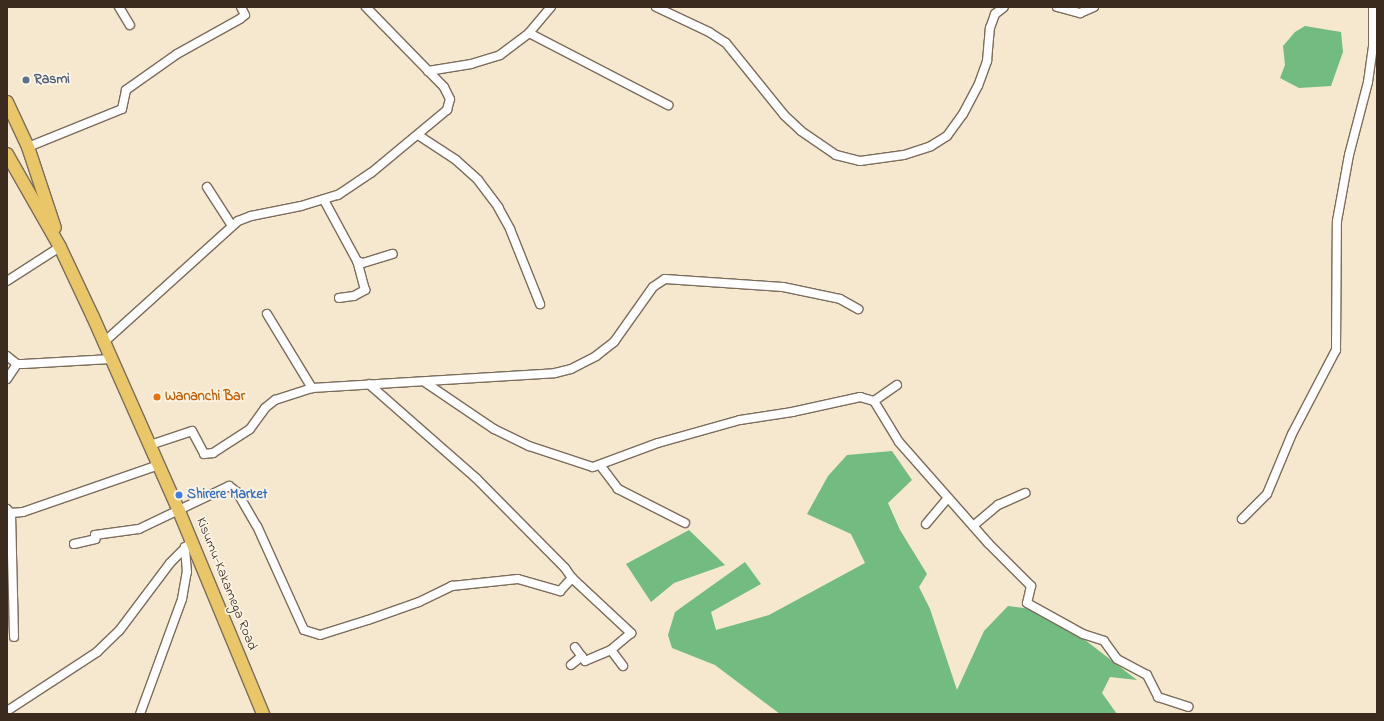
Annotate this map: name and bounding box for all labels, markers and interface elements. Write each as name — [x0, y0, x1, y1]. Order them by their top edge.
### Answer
place label: Rasmi — [34, 72, 70, 88]
marker: Rasmi — [21, 75, 31, 85]
place label: Wananchi Bar — [165, 389, 245, 405]
marker: Wananchi Bar — [152, 392, 162, 402]
place label: Shirere Market — [187, 487, 267, 503]
marker: Shirere Market — [174, 490, 184, 500]
street label: Kisumu-Kakamega Road — [192, 515, 260, 653]

